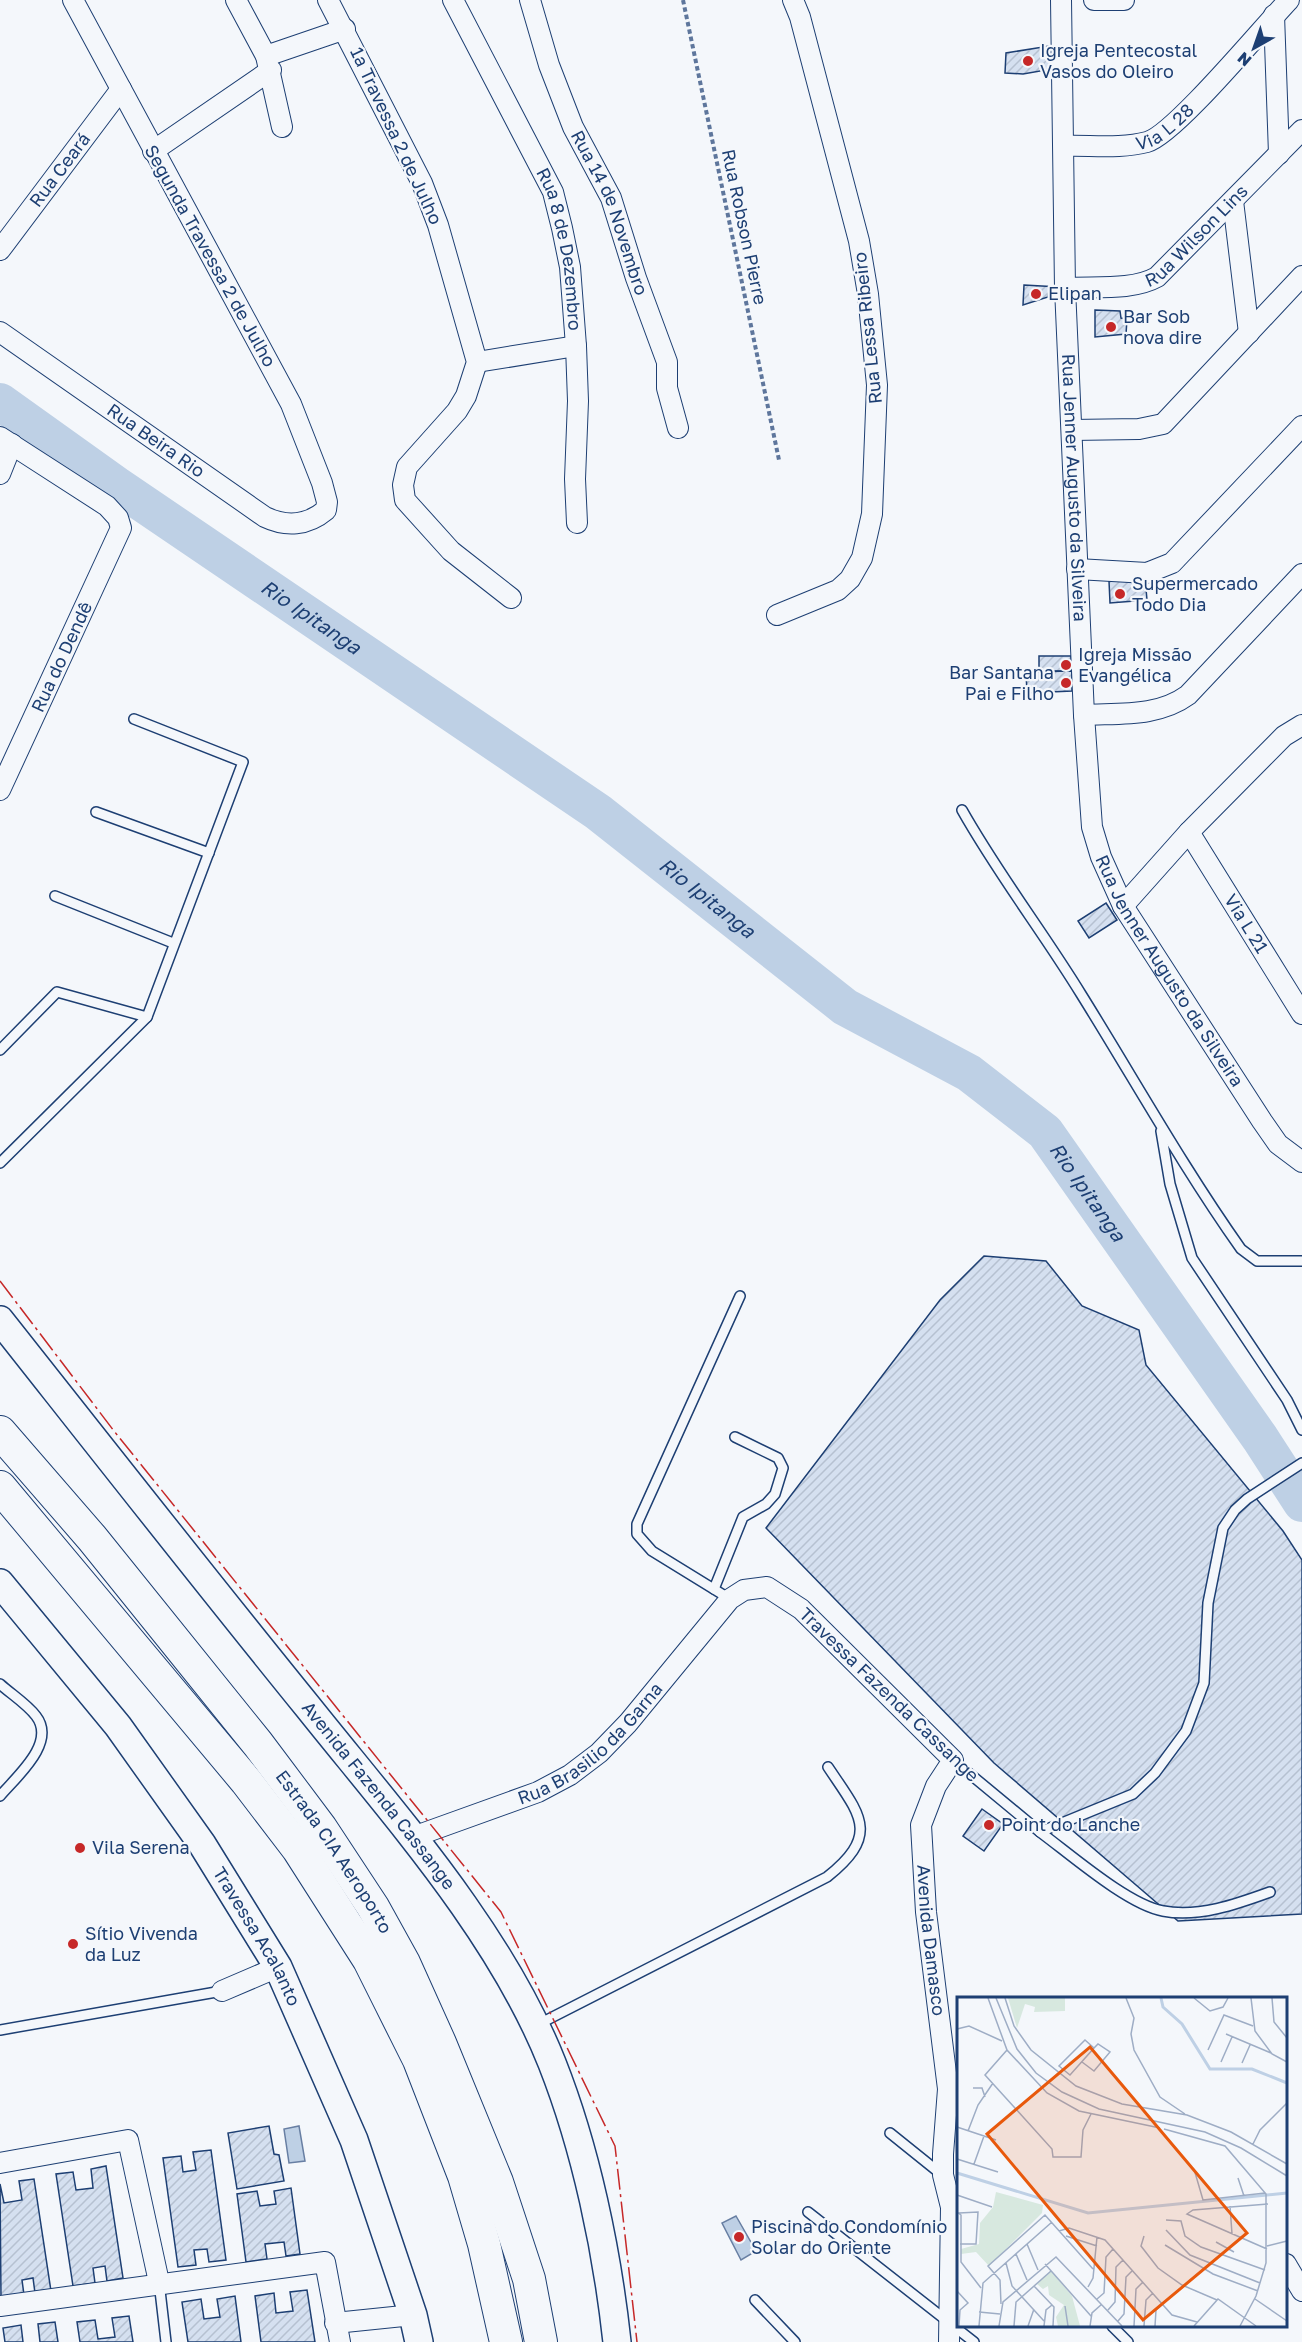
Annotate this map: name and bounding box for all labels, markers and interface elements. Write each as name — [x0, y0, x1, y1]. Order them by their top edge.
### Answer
north arrow — [1224, 18, 1284, 78]
place label: Igreja Pentecostal Vasos do Oleiro — [1040, 39, 1198, 82]
street label: 1ª Travessa 2 de Julho — [346, 43, 448, 228]
text: N — [1233, 48, 1255, 71]
marker: Igreja Pentecostal Vasos do Oleiro — [1021, 54, 1035, 68]
street label: Via L 28 — [1134, 99, 1198, 154]
street label: Rua 14 de Novembro — [567, 126, 653, 298]
street label: Rua Ceará — [24, 128, 94, 211]
street label: Segunda Travessa 2 de Julho — [141, 141, 281, 370]
street label: Rua Robson Pierre — [718, 147, 772, 307]
street label: Rua 8 de Dezembro — [532, 164, 587, 331]
street label: Rua Wilson Lins — [1141, 180, 1252, 291]
street label: Rua Lessa Ribeiro — [848, 251, 886, 405]
place label: Elipan — [1048, 282, 1102, 304]
marker: Elipan — [1029, 287, 1043, 301]
place label: Bar Sob nova dire — [1123, 305, 1202, 348]
marker: Bar Sob nova dire — [1104, 320, 1118, 334]
street label: Rua Jenner Augusto da Silveira — [1058, 353, 1092, 622]
street label: Rua Beira Rio — [103, 398, 209, 482]
place label: Supermercado Todo Dia — [1132, 572, 1258, 615]
water label: Rio Ipitanga — [257, 574, 366, 659]
marker: Supermercado Todo Dia — [1113, 587, 1127, 601]
street label: Rua do Dendê — [26, 598, 96, 715]
place label: Igreja Missão Evangélica — [1078, 643, 1192, 686]
marker: Igreja Missão Evangélica — [1059, 658, 1073, 672]
place label: Bar Santana Pai e Filho — [949, 661, 1054, 704]
marker: Bar Santana Pai e Filho — [1059, 676, 1073, 690]
street label: Rua Jenner Augusto da Silveira — [1091, 851, 1249, 1091]
water label: Rio Ipitanga — [655, 852, 761, 943]
street label: Via L 21 — [1220, 890, 1274, 957]
water label: Rio Ipitanga — [1045, 1138, 1131, 1246]
street label: Travessa Fazenda Cassange — [795, 1603, 984, 1786]
street label: Rua Brasilio da Garna — [514, 1678, 667, 1808]
street label: Avenida Fazenda Cassange — [298, 1697, 461, 1894]
street label: Estrada CIA Aeroporto — [272, 1766, 397, 1937]
place label: Point do Lanche — [1001, 1813, 1140, 1835]
marker: Point do Lanche — [982, 1818, 996, 1832]
place label: Vila Serena — [92, 1836, 190, 1858]
marker: Vila Serena — [73, 1841, 87, 1855]
street label: Travessa Acalanto — [209, 1863, 306, 2009]
street label: Avenida Damasco — [913, 1864, 951, 2017]
place label: Sítio Vivenda da Luz — [85, 1922, 198, 1965]
marker: Sítio Vivenda da Luz — [66, 1937, 80, 1951]
inset map — [957, 1997, 1287, 2327]
place label: Piscina do Condomínio Solar do Oriente — [751, 2215, 947, 2258]
marker: Piscina do Condomínio Solar do Oriente — [732, 2230, 746, 2244]

